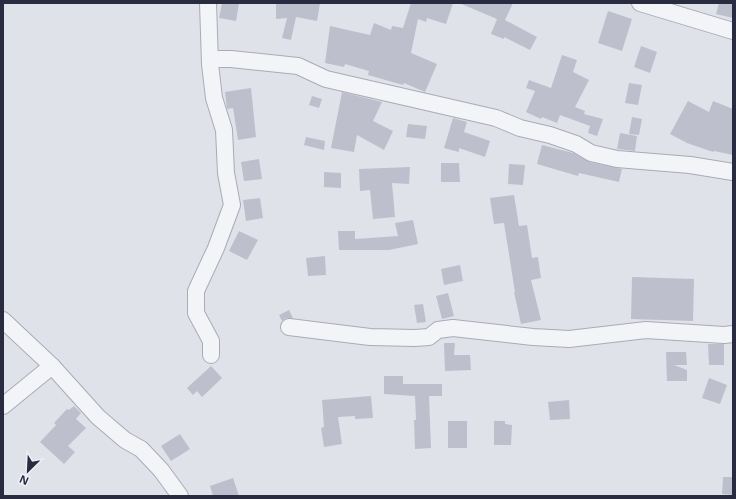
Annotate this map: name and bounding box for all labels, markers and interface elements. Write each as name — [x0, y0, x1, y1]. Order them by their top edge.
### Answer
north arrow — [8, 451, 48, 491]
text: N — [17, 472, 31, 489]

